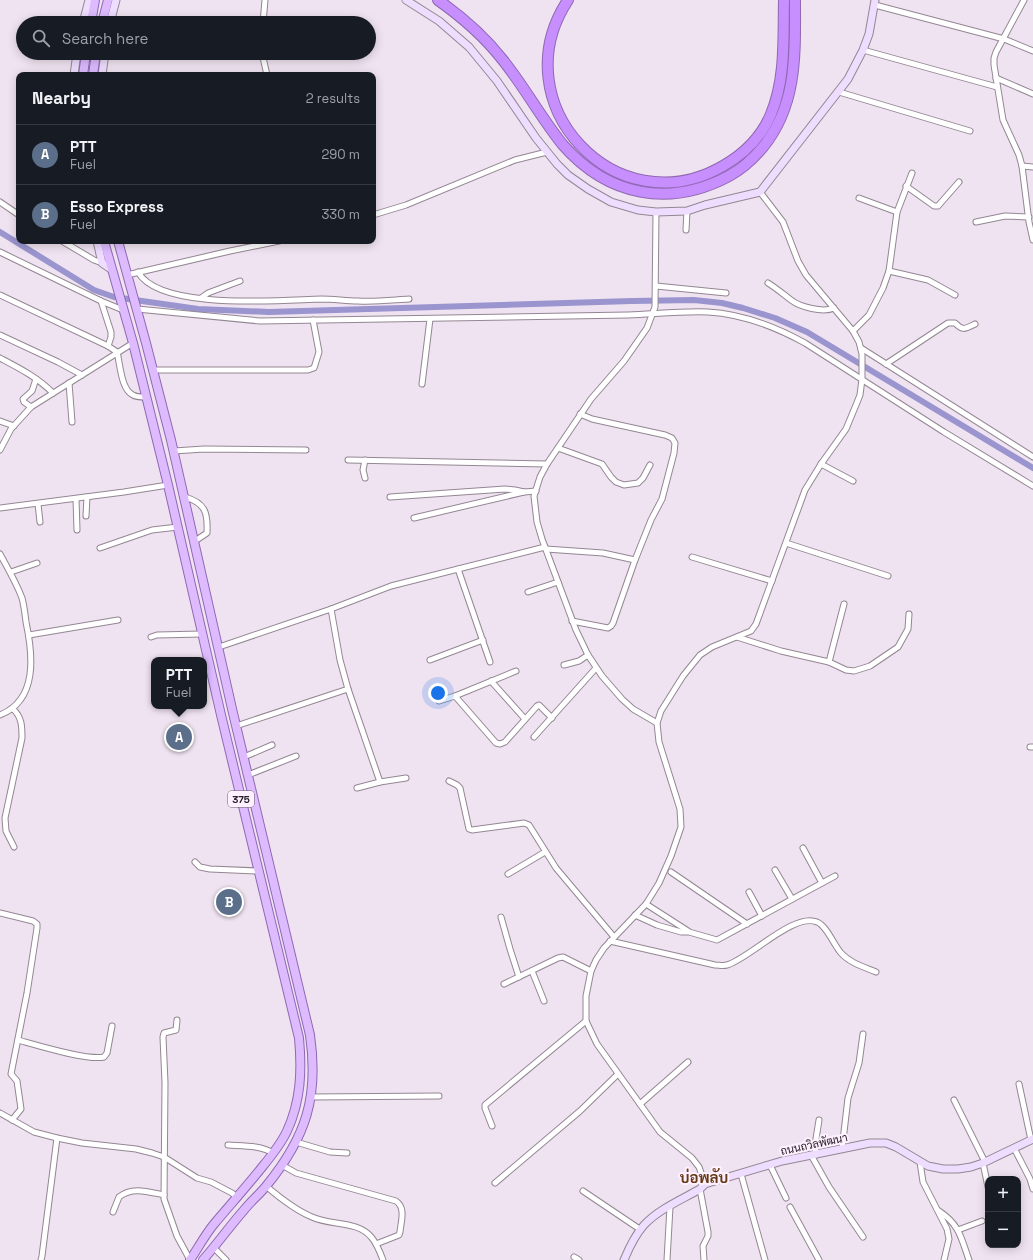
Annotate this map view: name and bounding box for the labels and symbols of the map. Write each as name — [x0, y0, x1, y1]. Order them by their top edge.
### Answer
your location — [428, 683, 448, 703]
pin: A — [166, 722, 192, 752]
road number: 375 — [228, 791, 254, 807]
pin: B — [216, 887, 242, 917]
street label: ถนนถวิลพัฒนา — [779, 1130, 849, 1158]
district label: บ่อพลับ — [680, 1168, 728, 1187]

